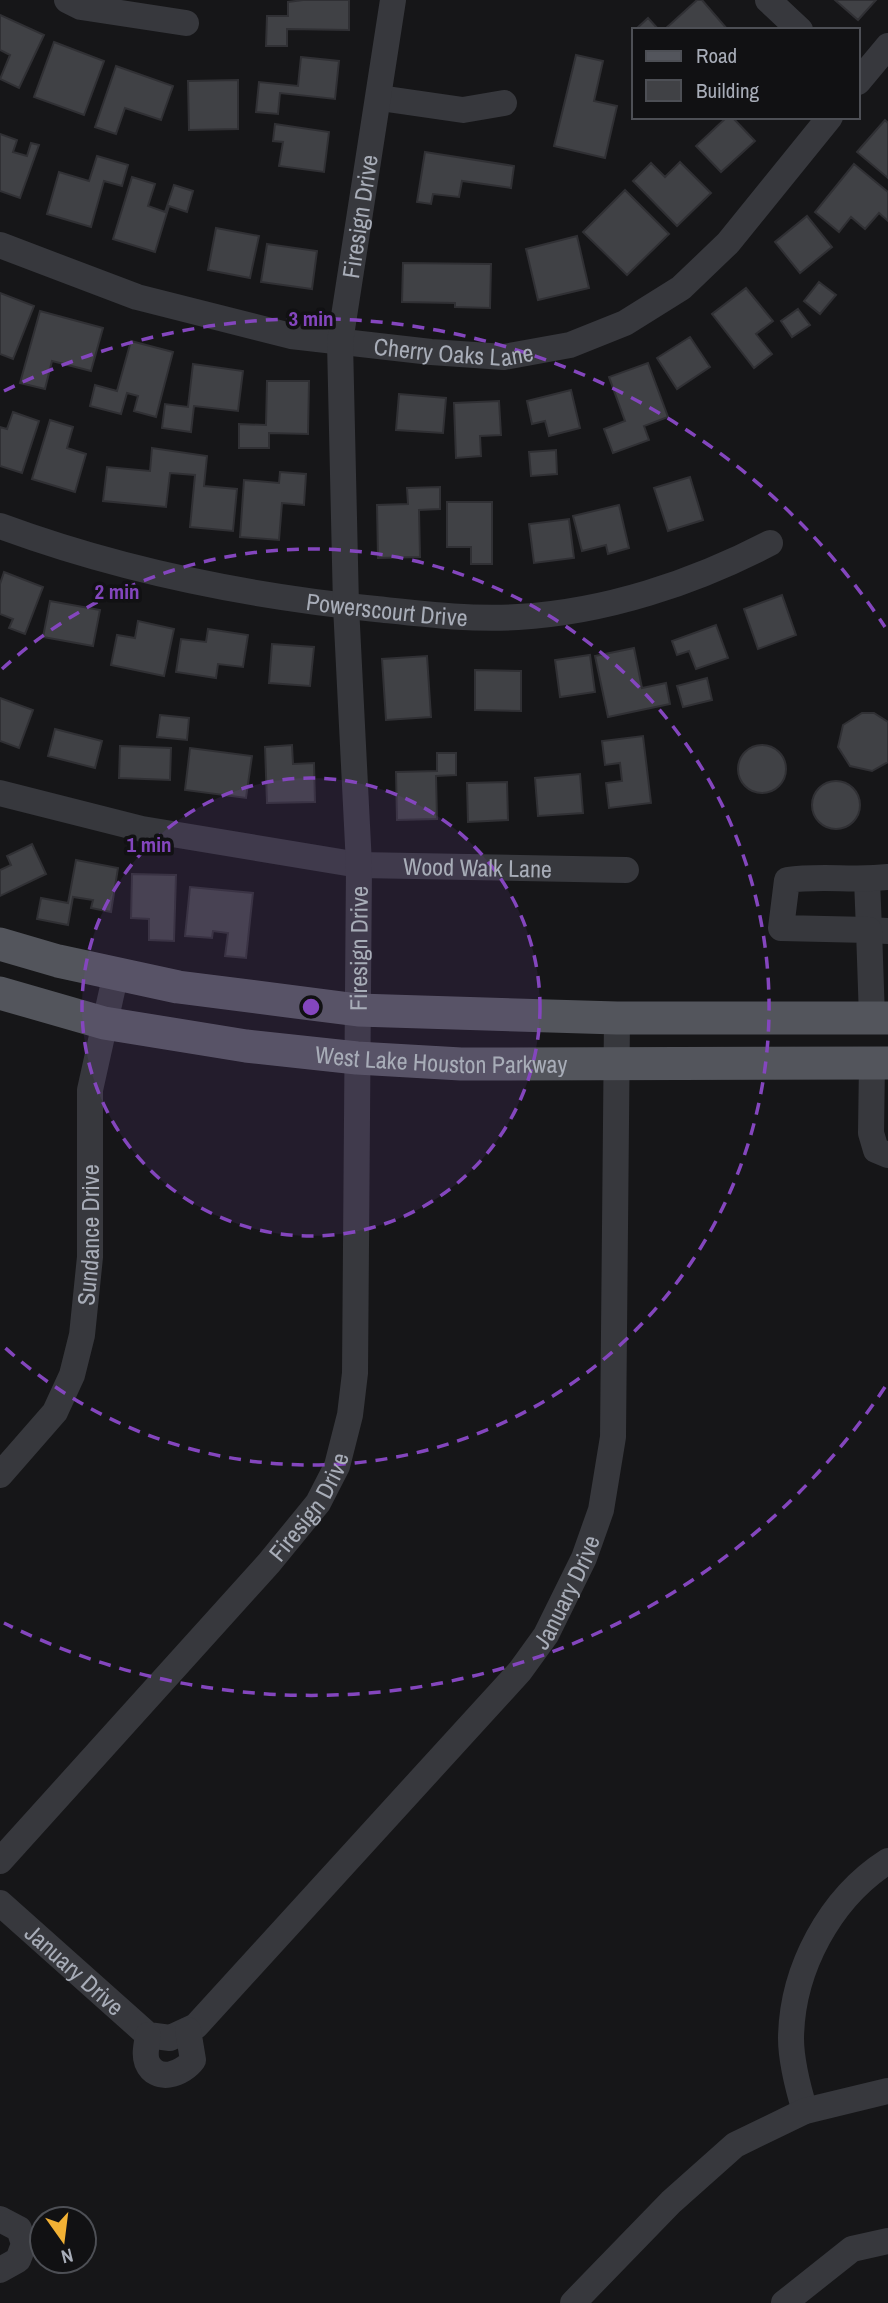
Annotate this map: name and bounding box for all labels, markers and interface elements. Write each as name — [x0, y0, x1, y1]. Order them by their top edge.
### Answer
legend — [632, 28, 860, 119]
text: Road — [696, 41, 737, 70]
text: Building — [696, 76, 760, 105]
street label: Firesign Drive — [334, 152, 385, 280]
text: 3 min — [289, 304, 333, 333]
street label: Cherry Oaks Lane — [372, 330, 536, 373]
text: 2 min — [95, 577, 139, 606]
street label: Powerscourt Drive — [304, 585, 468, 633]
text: 1 min — [127, 830, 171, 859]
street label: Wood Walk Lane — [403, 850, 552, 885]
street label: Firesign Drive — [342, 886, 375, 1011]
centre of rings — [299, 995, 323, 1019]
street label: West Lake Houston Parkway — [314, 1038, 568, 1080]
street label: Sundance Drive — [69, 1164, 106, 1307]
street label: Firesign Drive — [261, 1450, 356, 1568]
street label: January Drive — [525, 1531, 607, 1655]
street label: January Drive — [18, 1917, 131, 2022]
north arrow — [28, 2205, 98, 2275]
text: N — [59, 2243, 76, 2270]

